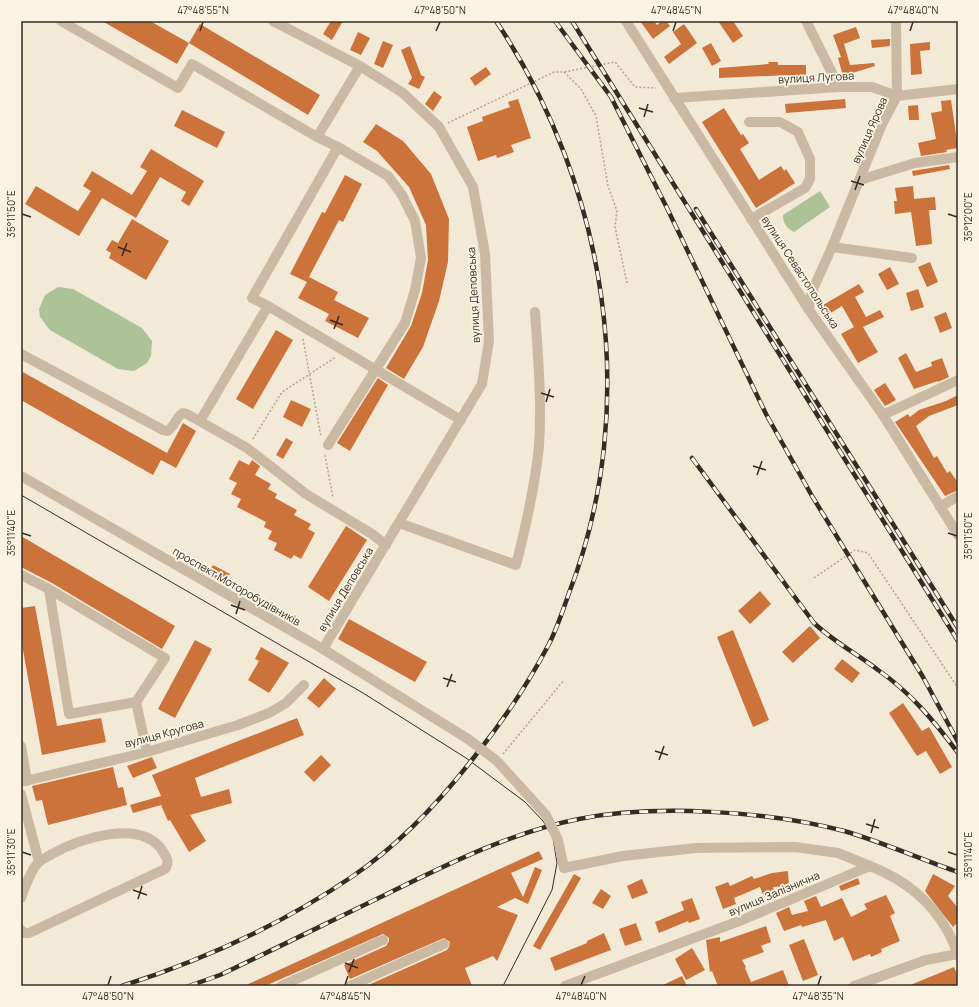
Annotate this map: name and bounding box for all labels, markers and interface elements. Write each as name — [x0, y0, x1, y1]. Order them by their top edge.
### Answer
text: 47°48'55"N — [177, 3, 229, 17]
text: 47°48'50"N — [414, 3, 466, 17]
text: 47°48'45"N — [651, 3, 701, 17]
text: 47°48'40"N — [888, 3, 939, 17]
street label: вулиця Лугова — [778, 68, 854, 86]
street label: вулиця Ярова — [848, 94, 890, 166]
text: 35°11'50"E — [4, 190, 18, 238]
text: 35°12'00"E — [961, 192, 975, 242]
street label: вулиця Севастопольська — [759, 213, 843, 331]
street label: вулиця Деповська — [463, 247, 483, 343]
text: 35°11'40"E — [4, 510, 18, 556]
text: 35°11'50"E — [961, 512, 975, 560]
street label: проспект Моторобудівників — [170, 543, 304, 629]
street label: вулиця Деповська — [314, 544, 376, 634]
street label: вулиця Кругова — [123, 715, 205, 751]
text: 35°11'30"E — [4, 828, 18, 876]
text: 35°11'40"E — [961, 832, 975, 878]
street label: вулиця Залізнична — [726, 867, 822, 919]
text: 47°48'50"N — [82, 989, 134, 1003]
text: 47°48'45"N — [320, 989, 370, 1003]
text: 47°48'40"N — [556, 989, 607, 1003]
text: 47°48'35"N — [792, 989, 844, 1003]

